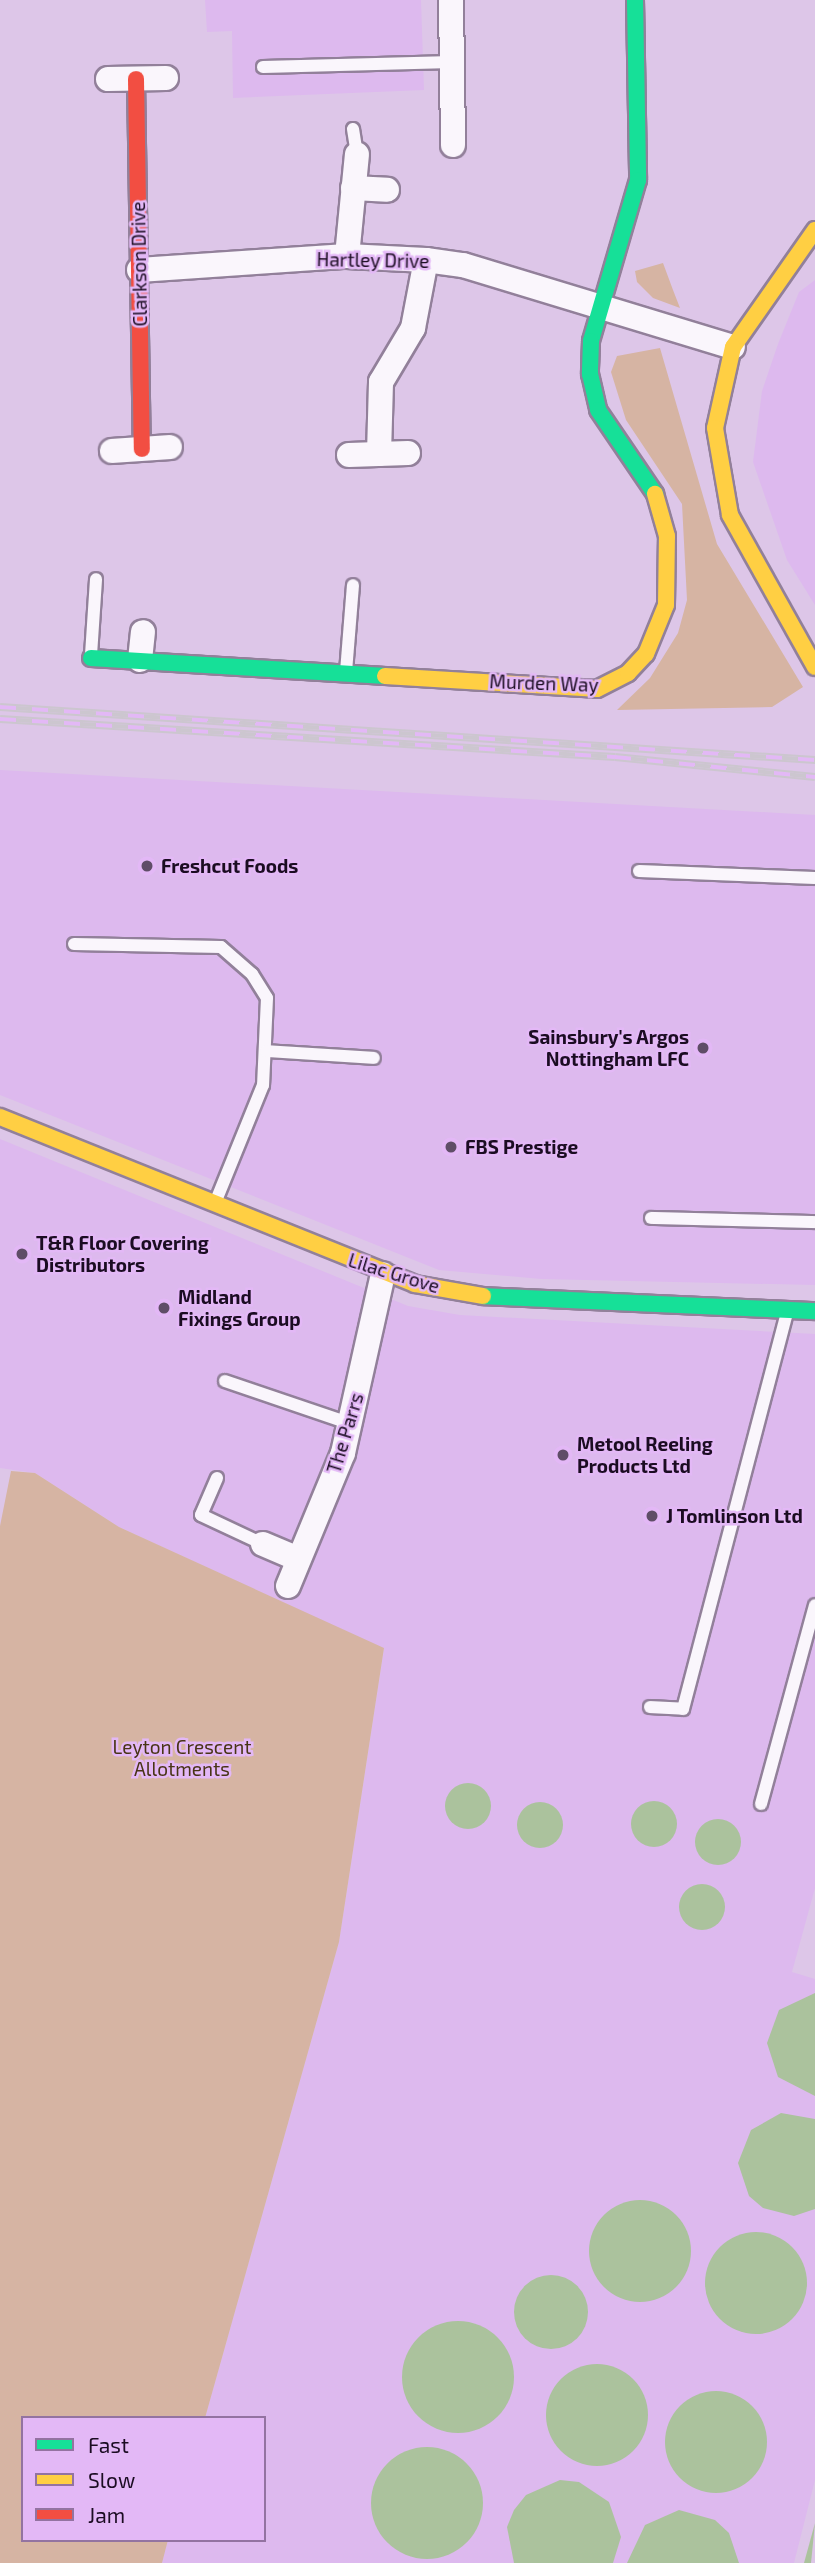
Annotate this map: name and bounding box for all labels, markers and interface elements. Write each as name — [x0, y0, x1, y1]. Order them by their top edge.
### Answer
street label: Clarkson Drive — [127, 201, 151, 327]
street label: Hartley Drive — [316, 248, 430, 272]
street label: Murden Way — [489, 670, 599, 696]
place label: Freshcut Foods — [161, 855, 298, 877]
marker: Freshcut Foods — [139, 858, 155, 874]
place label: Sainsbury's Argos Nottingham LFC — [528, 1026, 689, 1070]
marker: Sainsbury's Argos Nottingham LFC — [695, 1040, 711, 1056]
place label: FBS Prestige — [465, 1136, 578, 1158]
marker: FBS Prestige — [443, 1139, 459, 1155]
place label: T&R Floor Covering Distributors — [36, 1232, 209, 1276]
marker: T&R Floor Covering Distributors — [14, 1246, 30, 1262]
street label: Lilac Grove — [346, 1248, 442, 1298]
place label: Midland Fixings Group — [178, 1286, 301, 1330]
marker: Midland Fixings Group — [156, 1300, 172, 1316]
street label: The Parrs — [322, 1390, 368, 1476]
place label: Metool Reeling Products Ltd — [577, 1433, 713, 1477]
marker: Metool Reeling Products Ltd — [555, 1447, 571, 1463]
place label: J Tomlinson Ltd — [666, 1505, 803, 1527]
marker: J Tomlinson Ltd — [644, 1508, 660, 1524]
park label: Leyton Crescent Allotments — [113, 1736, 251, 1780]
legend — [21, 2416, 266, 2542]
text: Fast — [88, 2432, 129, 2457]
text: Slow — [88, 2467, 135, 2492]
text: Jam — [88, 2502, 125, 2527]

